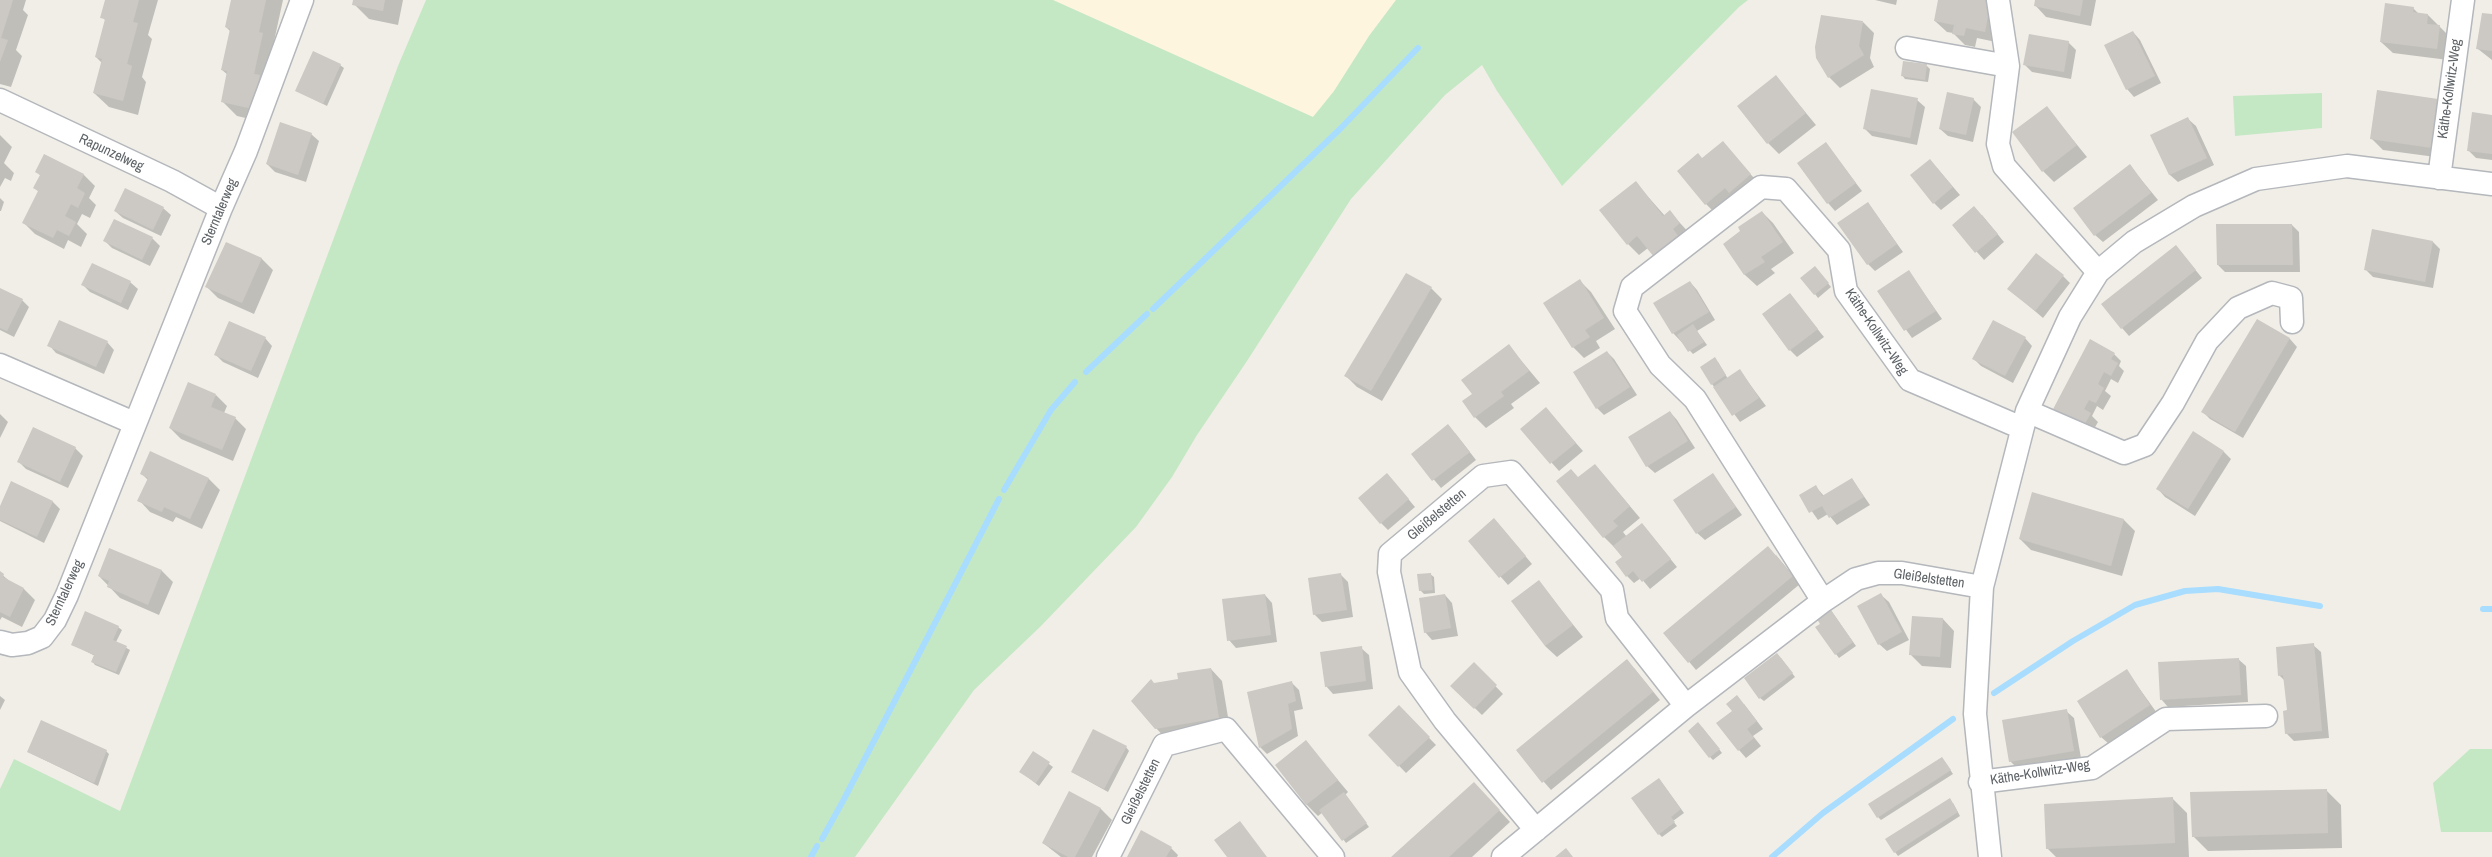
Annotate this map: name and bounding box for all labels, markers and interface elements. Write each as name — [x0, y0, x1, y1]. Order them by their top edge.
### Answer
street label: Käthe-Kollwitz-Weg — [2435, 38, 2465, 140]
street label: Rapunzelweg — [76, 131, 146, 175]
street label: Sterntalerweg — [198, 176, 242, 248]
street label: Käthe-Kollwitz-Weg — [1841, 286, 1911, 378]
street label: Gleißelstetten — [1404, 486, 1470, 544]
street label: Sterntalerweg — [42, 557, 88, 629]
street label: Gleißelstetten — [1892, 566, 1966, 592]
street label: Gleißelstetten — [1118, 756, 1164, 828]
street label: Käthe-Kollwitz-Weg — [1989, 757, 2091, 789]

